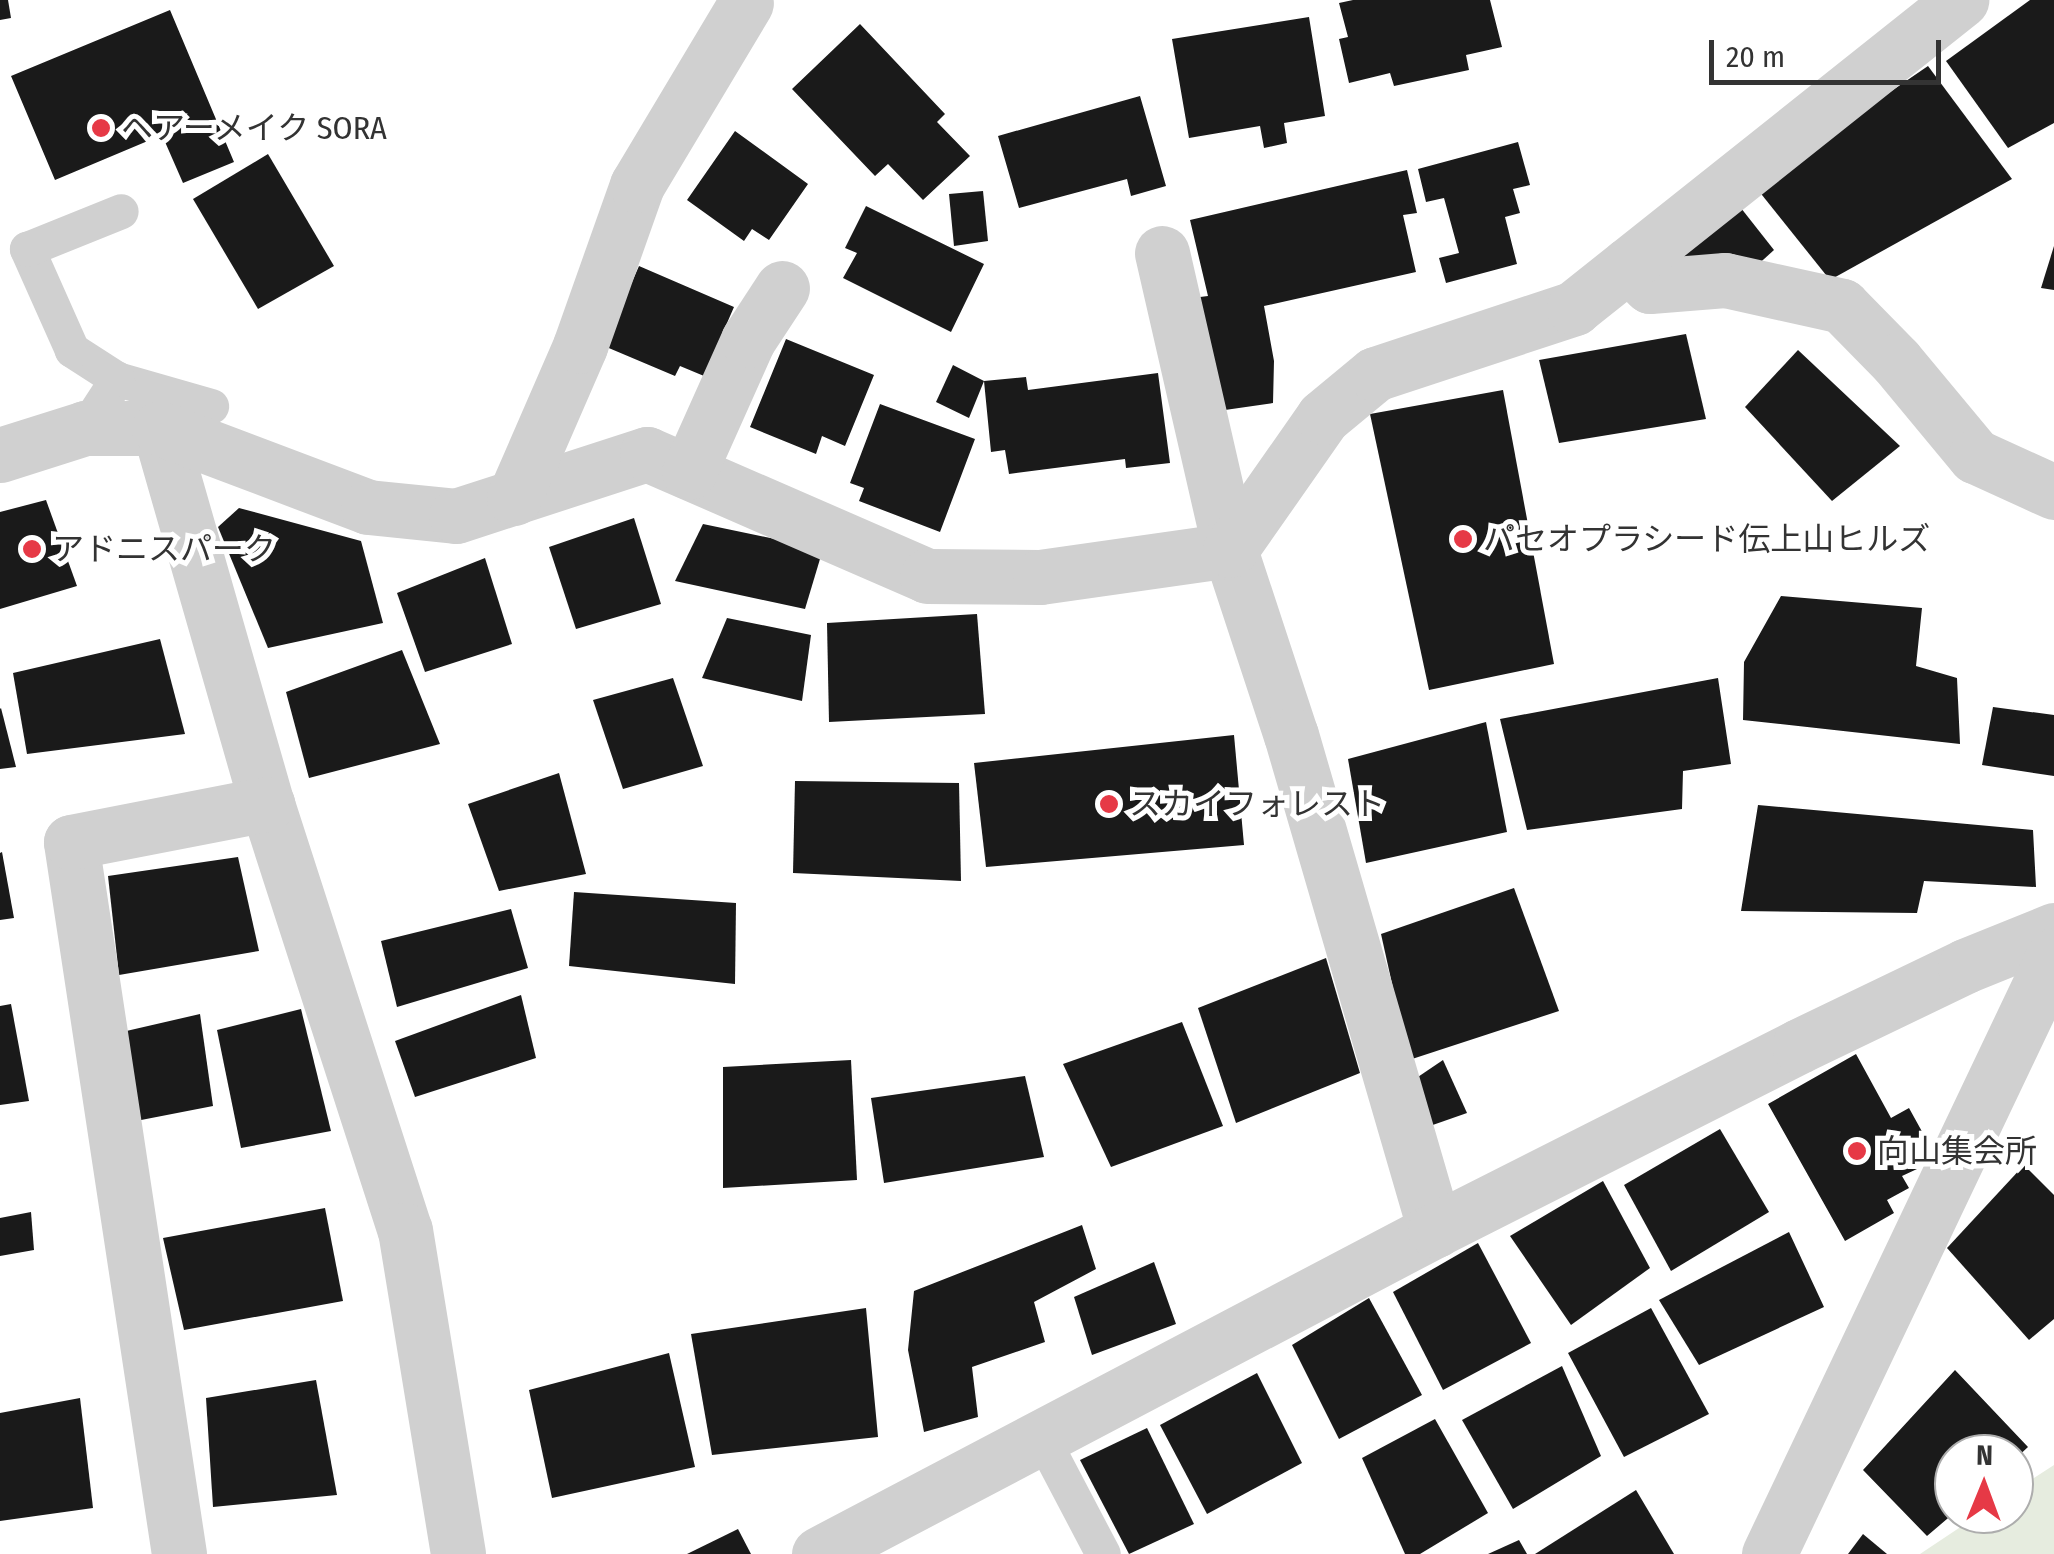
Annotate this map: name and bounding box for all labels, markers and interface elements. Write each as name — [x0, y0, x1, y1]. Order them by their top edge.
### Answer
scale bar — [1714, 20, 1946, 82]
text: 20 m — [1726, 39, 1785, 75]
place label: ヘアーメイク SORA — [121, 109, 389, 147]
marker: ヘアーメイク SORA — [90, 117, 112, 139]
place label: パセオプラシード伝上山ヒルズ — [1483, 520, 1931, 558]
marker: パセオプラシード伝上山ヒルズ — [1452, 528, 1474, 550]
place label: アドニスパーク — [52, 530, 276, 568]
marker: アドニスパーク — [21, 538, 43, 560]
place label: スカイフォレスト — [1129, 785, 1385, 823]
marker: スカイフォレスト — [1098, 793, 1120, 815]
place label: 向山集会所 — [1877, 1132, 2037, 1170]
marker: 向山集会所 — [1846, 1140, 1868, 1162]
north arrow — [1934, 1434, 2034, 1534]
text: N — [1976, 1439, 1993, 1472]

